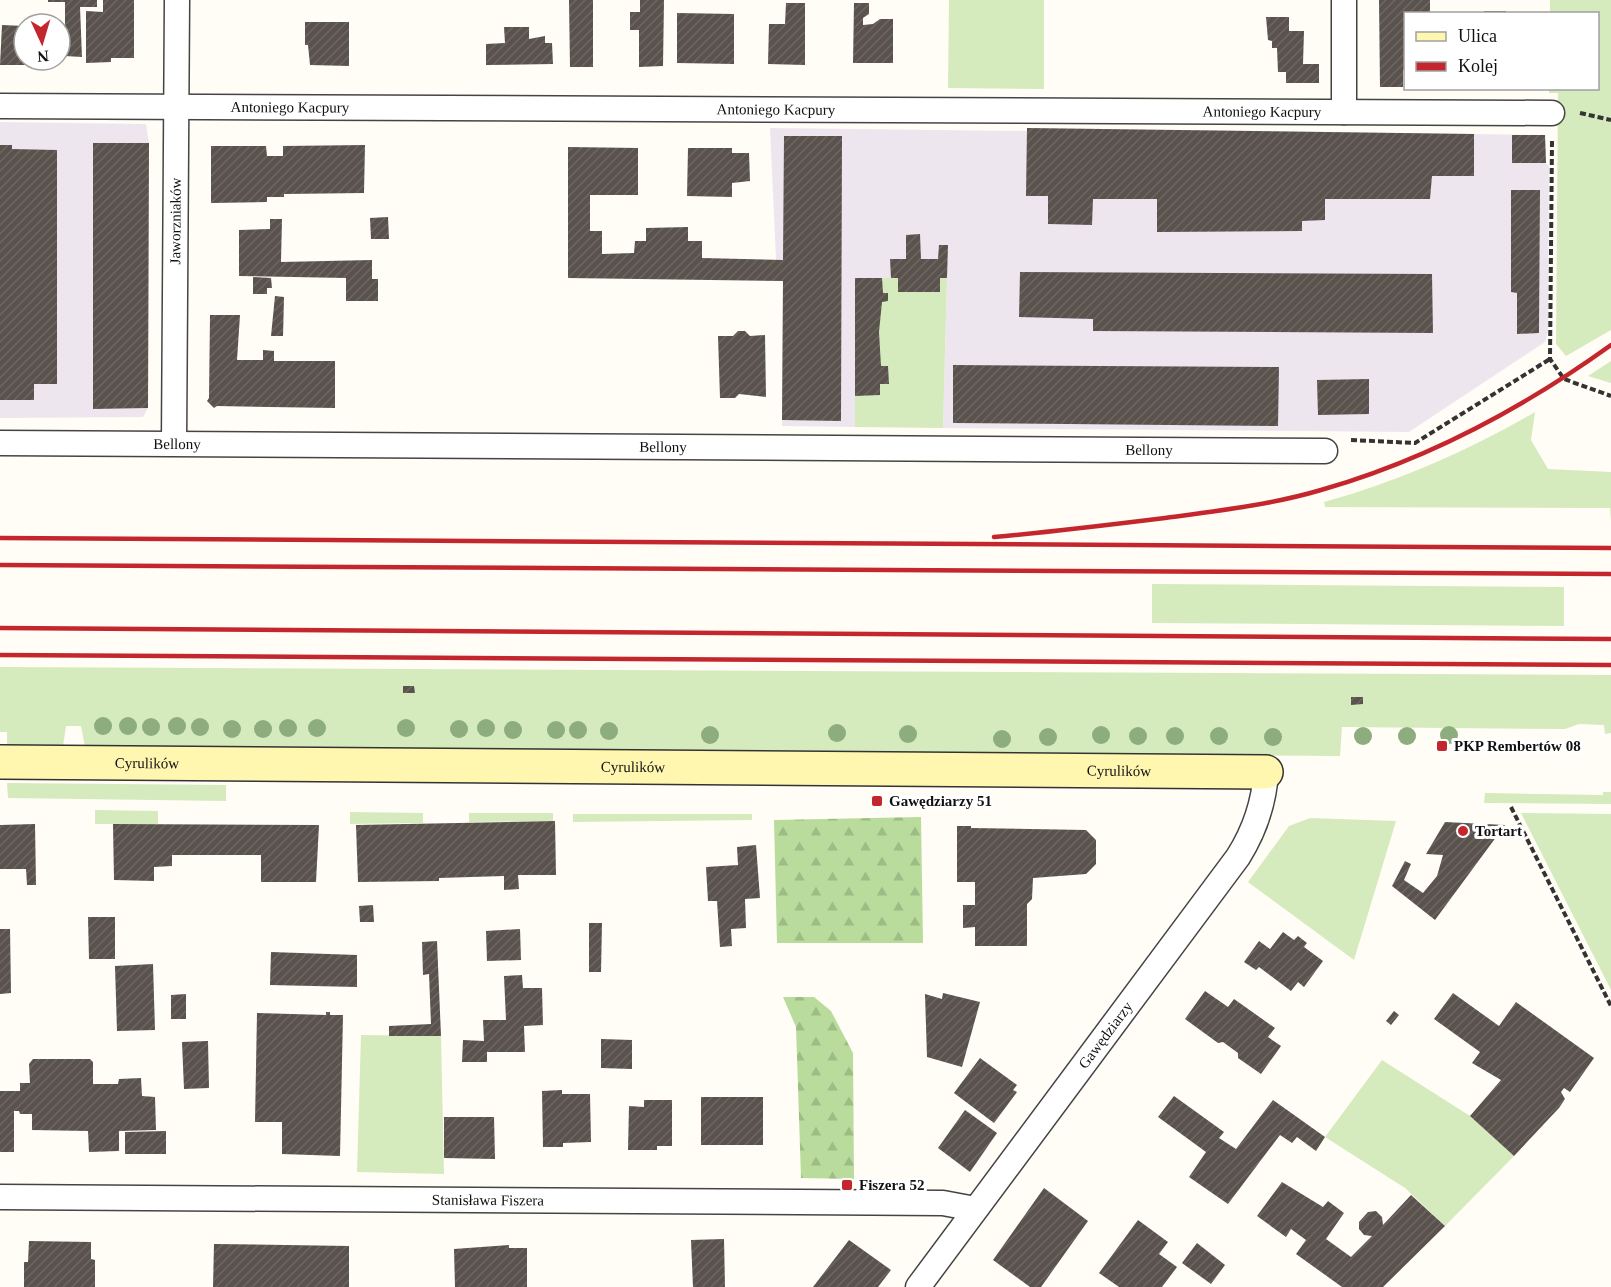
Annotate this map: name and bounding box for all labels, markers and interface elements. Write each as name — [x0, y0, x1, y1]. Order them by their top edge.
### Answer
north arrow — [12, 12, 72, 72]
legend — [1404, 12, 1599, 90]
text: Ulica — [1458, 26, 1497, 46]
text: N — [36, 48, 49, 65]
text: Kolej — [1458, 56, 1498, 76]
street label: Antoniego Kacpury — [231, 99, 350, 116]
street label: Antoniego Kacpury — [717, 101, 836, 118]
street label: Antoniego Kacpury — [1203, 103, 1322, 120]
street label: Jaworzniaków — [167, 177, 184, 264]
street label: Bellony — [153, 436, 201, 452]
street label: Bellony — [639, 439, 687, 455]
street label: Bellony — [1125, 442, 1173, 458]
place label: PKP Rembertów 08 — [1454, 738, 1581, 754]
marker: PKP Rembertów 08 — [1435, 739, 1449, 753]
street label: Cyrulików — [115, 755, 179, 771]
street label: Cyrulików — [601, 759, 665, 775]
street label: Cyrulików — [1087, 763, 1151, 779]
place label: Gawędziarzy 51 — [889, 793, 992, 809]
marker: Gawędziarzy 51 — [870, 794, 884, 808]
place label: Tortart — [1475, 823, 1522, 839]
marker: Tortart — [1456, 824, 1470, 838]
street label: Gawędziarzy — [1075, 998, 1136, 1072]
place label: Fiszera 52 — [859, 1177, 924, 1193]
marker: Fiszera 52 — [840, 1178, 854, 1192]
street label: Stanisława Fiszera — [432, 1192, 544, 1208]

